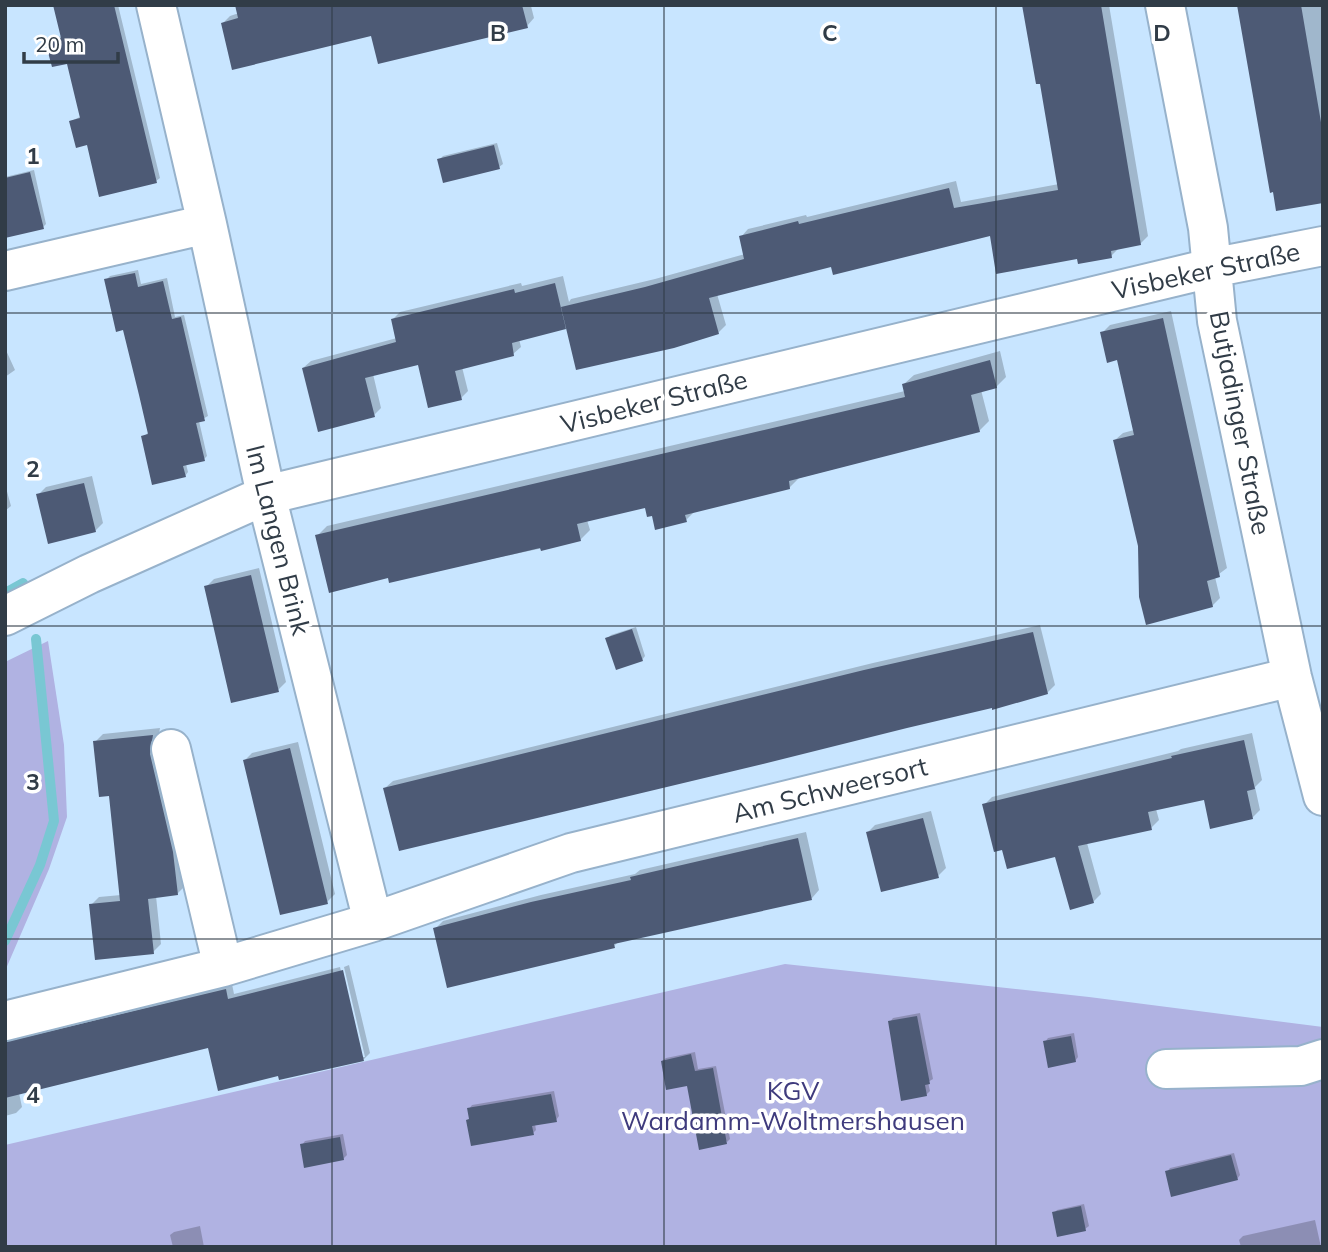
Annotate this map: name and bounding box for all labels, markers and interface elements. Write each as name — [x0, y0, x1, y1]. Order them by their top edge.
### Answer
text: B — [490, 18, 506, 47]
text: C — [822, 18, 838, 47]
text: D — [1153, 18, 1171, 47]
scale bar — [24, 21, 119, 65]
text: 20 m — [35, 31, 84, 57]
text: 1 — [26, 141, 40, 170]
street label: Visbeker Straße — [1109, 234, 1303, 307]
street label: Butjadinger Straße — [1203, 308, 1278, 538]
street label: Visbeker Straße — [557, 362, 751, 441]
street label: Im Langen Brink — [239, 441, 318, 639]
text: 2 — [26, 454, 40, 483]
street label: Am Schweersort — [729, 749, 931, 830]
text: 3 — [26, 767, 40, 796]
park label: KGV Wardamm-Woltmershausen — [621, 1074, 965, 1137]
text: 4 — [26, 1080, 40, 1109]

